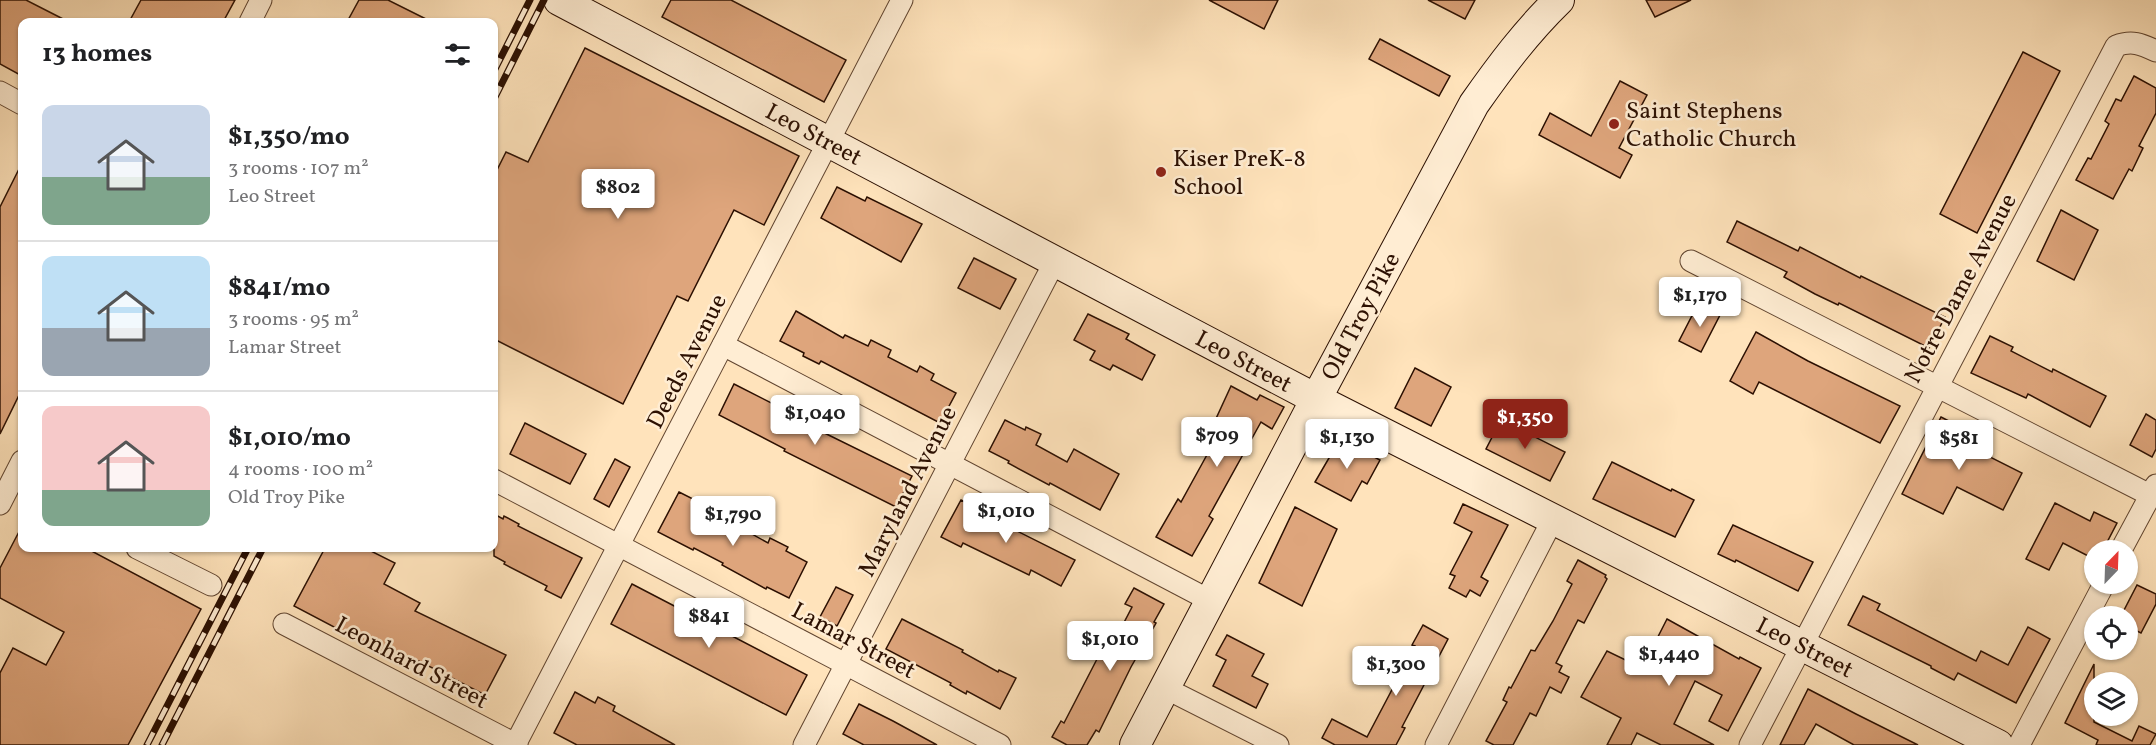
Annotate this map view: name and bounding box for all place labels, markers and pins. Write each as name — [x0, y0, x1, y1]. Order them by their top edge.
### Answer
place label: Saint Stephens Catholic Church — [1626, 95, 1796, 157]
marker: Saint Stephens Catholic Church — [1607, 117, 1621, 131]
place label: Kiser PreK-8 School — [1173, 143, 1306, 205]
marker: Kiser PreK-8 School — [1154, 165, 1168, 179]
pin: $802 — [582, 169, 654, 220]
pin: $1,170 — [1651, 277, 1749, 328]
pin: $1,040 — [766, 395, 864, 446]
pin: $1,350 — [1476, 399, 1574, 450]
pin: $709 — [1181, 417, 1253, 468]
pin: $1,130 — [1298, 419, 1396, 470]
pin: $581 — [1923, 420, 1995, 471]
pin: $1,010 — [957, 493, 1055, 544]
pin: $1,790 — [684, 496, 782, 547]
pin: $841 — [673, 598, 745, 649]
pin: $1,010 — [1061, 621, 1159, 672]
pin: $1,440 — [1620, 636, 1718, 687]
pin: $1,300 — [1347, 646, 1445, 697]

